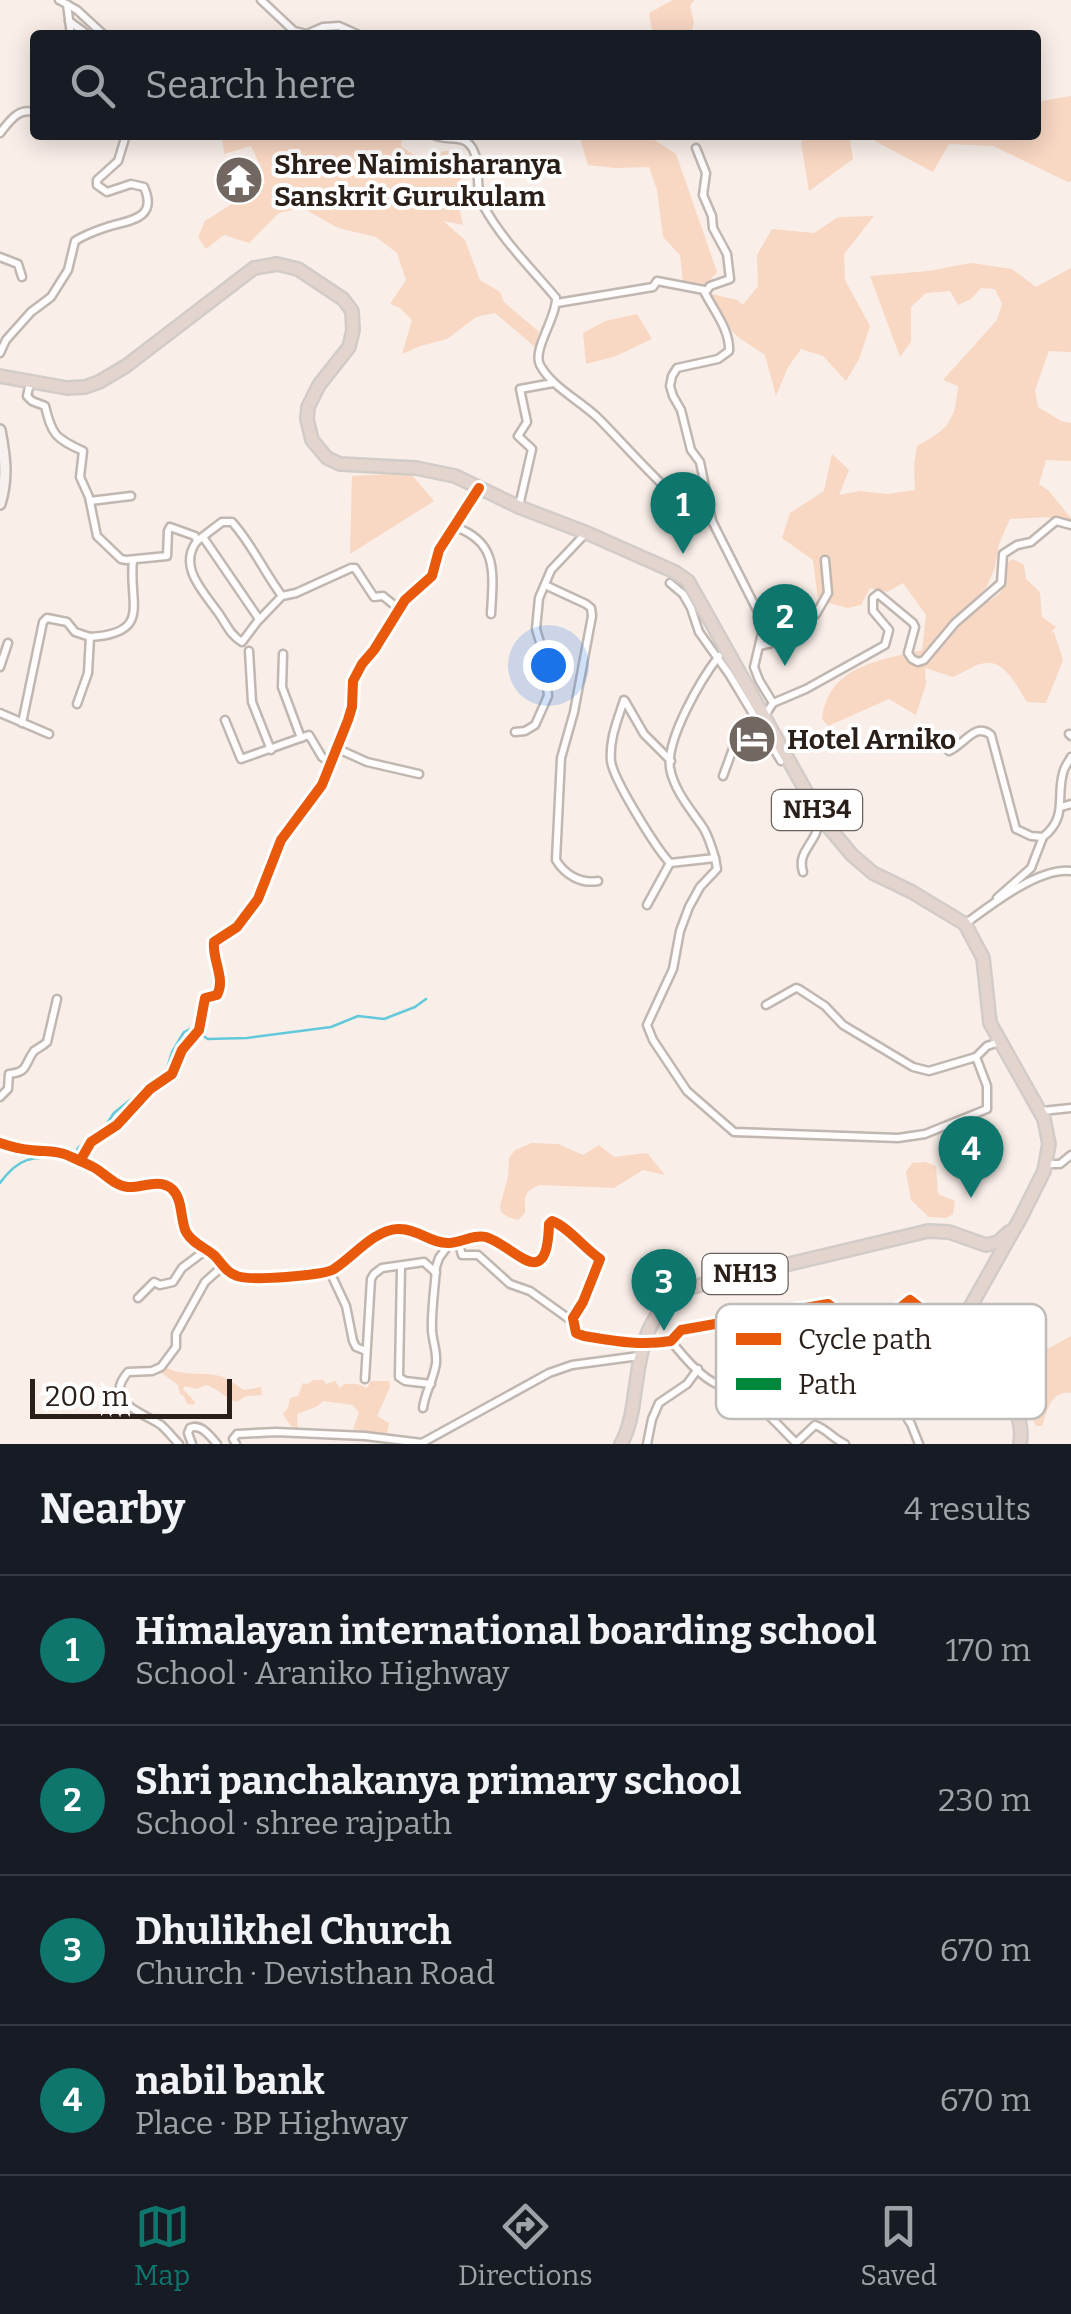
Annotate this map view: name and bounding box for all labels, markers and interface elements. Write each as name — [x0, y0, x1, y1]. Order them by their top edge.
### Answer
search box — [30, 30, 1041, 140]
icon: search — [65, 58, 120, 113]
text: Search here — [145, 62, 356, 108]
place label: Shree Naimisharanya Sanskrit Gurukulam — [274, 148, 562, 213]
temple icon: Shree Naimisharanya Sanskrit Gurukulam — [213, 154, 265, 206]
pin: 1 — [650, 472, 716, 554]
pin: 2 — [752, 584, 818, 666]
your location — [523, 640, 574, 691]
hotel icon: Hotel Arniko — [726, 713, 778, 765]
place label: Hotel Arniko — [787, 723, 956, 756]
road number: NH34 — [772, 790, 862, 830]
pin: 4 — [938, 1116, 1004, 1198]
pin: 3 — [632, 1248, 696, 1331]
road number: NH13 — [702, 1254, 788, 1294]
legend — [716, 1304, 1046, 1419]
text: Cycle path — [798, 1323, 932, 1356]
text: Path — [798, 1368, 857, 1401]
scale bar — [30, 1374, 232, 1418]
text: 200 m — [45, 1380, 128, 1413]
text: Nearby — [40, 1484, 185, 1534]
text: 4 results — [904, 1490, 1031, 1528]
text: Himalayan international boarding school — [135, 1608, 877, 1654]
text: 1 — [66, 1631, 79, 1669]
text: 170 m — [945, 1631, 1031, 1669]
text: School · Araniko Highway — [135, 1654, 509, 1692]
text: Shri panchakanya primary school — [135, 1758, 742, 1804]
text: 2 — [63, 1781, 82, 1819]
text: 230 m — [938, 1781, 1031, 1819]
text: School · shree rajpath — [135, 1804, 452, 1842]
text: Dhulikhel Church — [135, 1908, 452, 1954]
text: 3 — [63, 1931, 82, 1969]
text: 670 m — [940, 1931, 1031, 1969]
text: Church · Devisthan Road — [135, 1954, 495, 1992]
text: nabil bank — [135, 2058, 325, 2104]
text: 4 — [63, 2081, 82, 2119]
text: 670 m — [940, 2081, 1031, 2119]
text: Place · BP Highway — [135, 2104, 408, 2142]
tab: Map — [134, 2199, 190, 2292]
tab: Directions — [458, 2199, 593, 2292]
tab: Saved — [860, 2199, 937, 2292]

